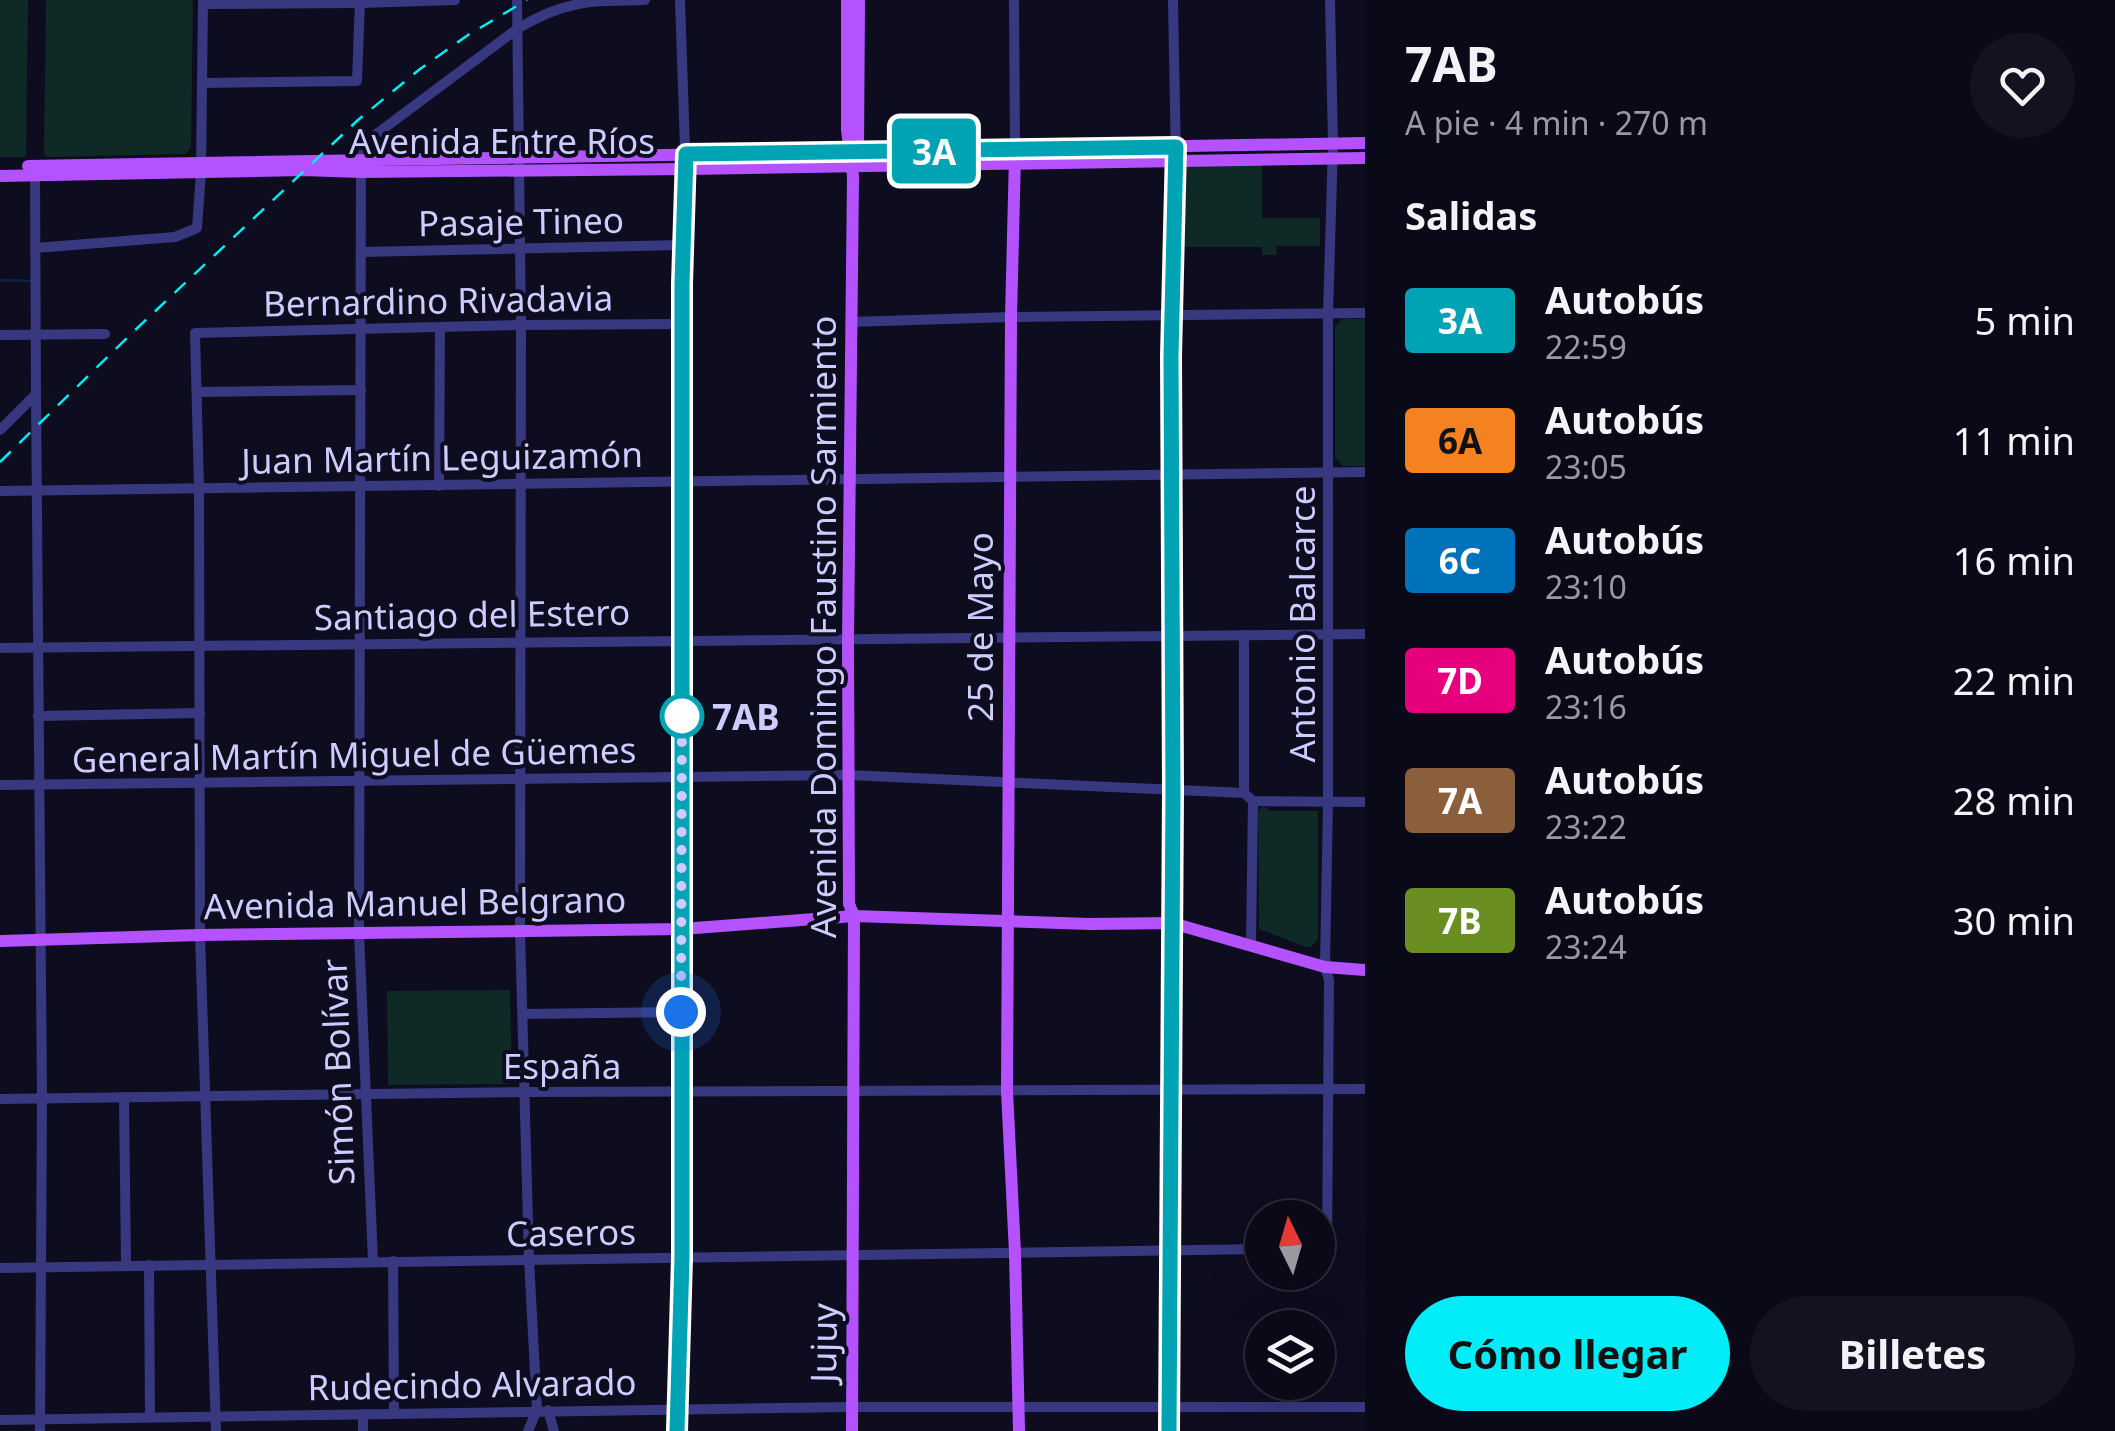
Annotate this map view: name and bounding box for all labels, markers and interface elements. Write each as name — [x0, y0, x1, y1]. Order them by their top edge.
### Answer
text: 7AB — [1405, 31, 1498, 96]
button: heart — [1970, 33, 2075, 138]
text: A pie · 4 min · 270 m — [1405, 101, 1708, 144]
street label: Avenida Entre Ríos — [349, 117, 655, 164]
line badge: 3A — [889, 118, 979, 184]
text: 3A — [912, 128, 956, 175]
text: Salidas — [1405, 189, 1537, 241]
street label: Pasaje Tineo — [418, 196, 624, 246]
street label: Bernardino Rivadavia — [262, 273, 614, 327]
text: Autobús — [1545, 273, 1704, 325]
text: 5 min — [1975, 294, 2075, 346]
text: 3A — [1438, 297, 1482, 344]
street label: Avenida Domingo Faustino Sarmiento — [799, 316, 846, 938]
text: 22:59 — [1545, 325, 1627, 368]
text: Autobús — [1545, 393, 1704, 445]
text: 11 min — [1953, 414, 2075, 466]
text: 6A — [1438, 417, 1482, 464]
street label: Juan Martín Leguizamón — [238, 430, 643, 484]
text: 23:05 — [1545, 445, 1627, 488]
street label: Antonio Balcarce — [1278, 486, 1325, 762]
text: Autobús — [1545, 513, 1704, 565]
street label: 25 de Mayo — [956, 532, 1003, 722]
text: 16 min — [1953, 534, 2075, 586]
text: 6C — [1439, 537, 1481, 584]
text: 23:10 — [1545, 565, 1627, 608]
street label: Santiago del Estero — [313, 588, 631, 640]
text: Autobús — [1545, 633, 1704, 685]
text: 22 min — [1953, 654, 2075, 706]
text: 7D — [1437, 657, 1483, 704]
text: 23:16 — [1545, 685, 1627, 728]
place label: 7AB — [712, 693, 780, 740]
marker: 7AB — [661, 695, 703, 737]
street label: General Martín Miguel de Güemes — [71, 726, 637, 782]
text: Autobús — [1545, 753, 1704, 805]
text: 28 min — [1953, 774, 2075, 826]
text: 7A — [1438, 777, 1482, 824]
text: 23:22 — [1545, 805, 1627, 848]
text: Autobús — [1545, 873, 1704, 925]
street label: Avenida Manuel Belgrano — [203, 875, 627, 929]
text: 30 min — [1953, 894, 2075, 946]
text: 7B — [1438, 897, 1482, 944]
text: 23:24 — [1545, 925, 1627, 968]
street label: Simón Bolívar — [310, 958, 364, 1186]
your location — [656, 987, 706, 1037]
street label: España — [503, 1042, 621, 1089]
north arrow — [1245, 1200, 1335, 1290]
map controls — [1245, 1200, 1335, 1400]
street label: Caseros — [506, 1207, 636, 1257]
button: Cómo llegar — [1405, 1296, 1730, 1411]
button: Billetes — [1750, 1296, 2075, 1411]
street label: Jujuy — [799, 1303, 847, 1386]
button: layers — [1245, 1310, 1335, 1400]
street label: Rudecindo Alvarado — [307, 1358, 637, 1410]

